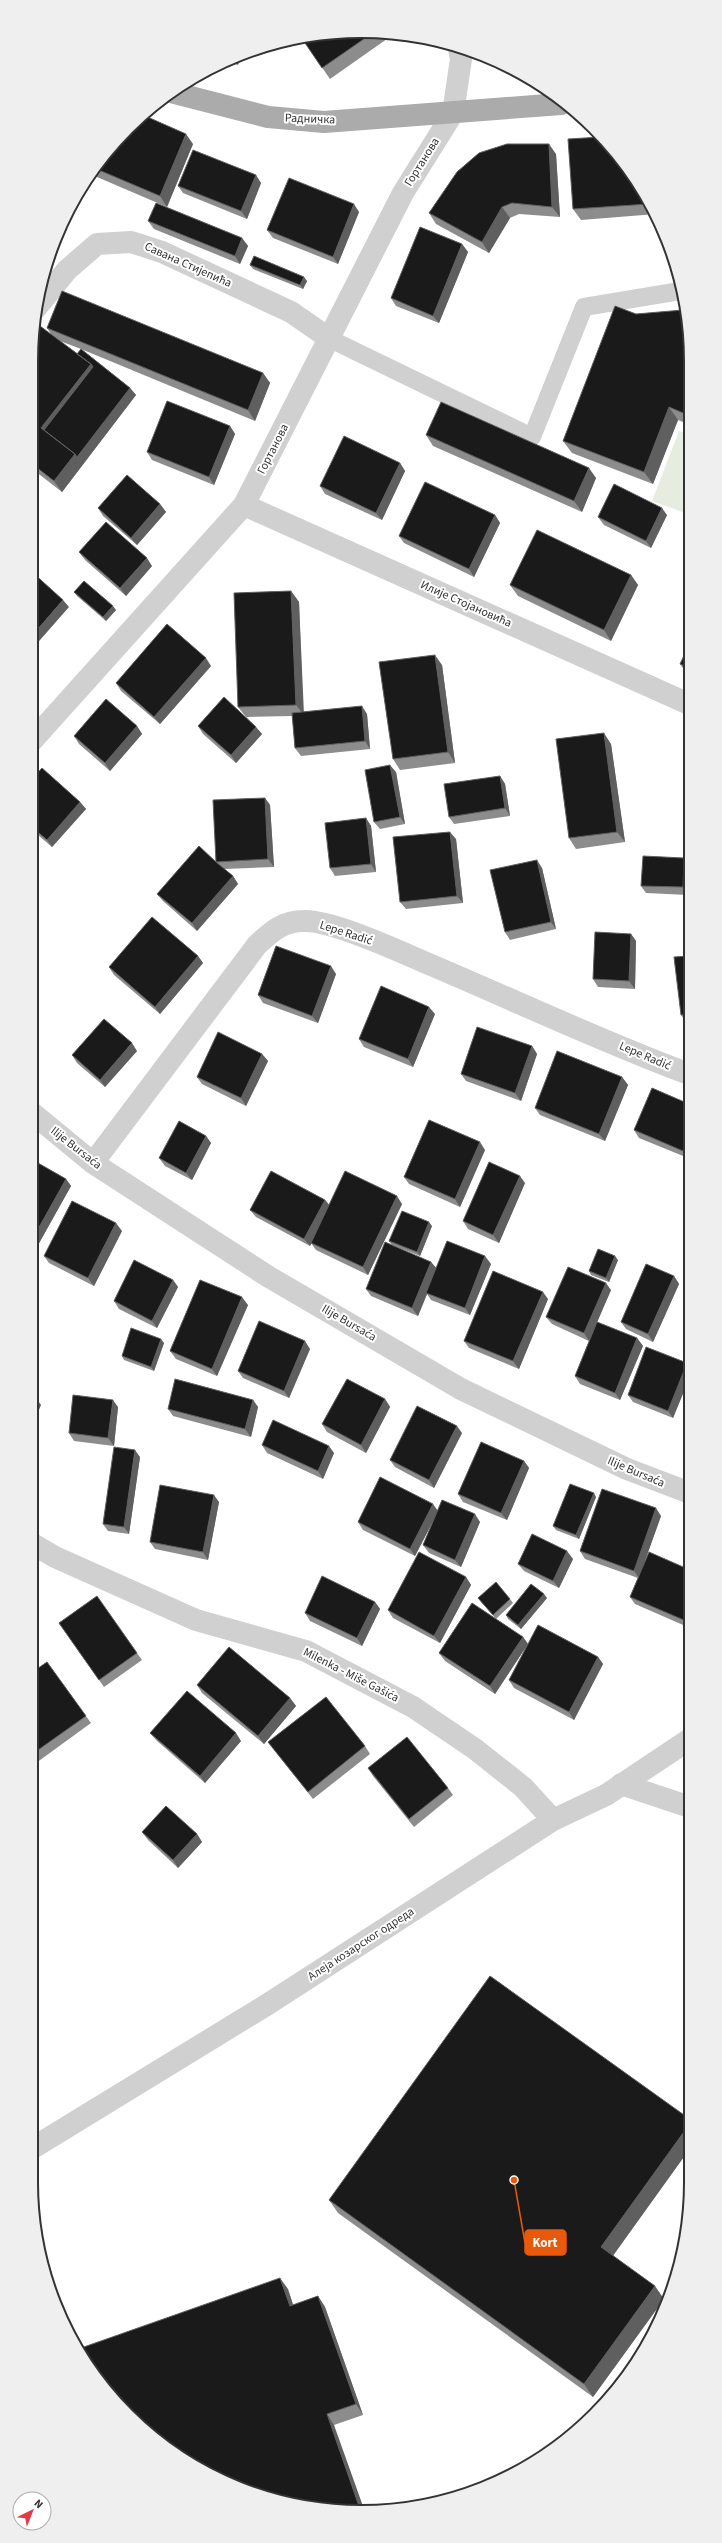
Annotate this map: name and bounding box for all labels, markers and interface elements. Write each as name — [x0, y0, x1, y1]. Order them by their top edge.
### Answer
street label: Радничка — [285, 110, 335, 128]
street label: Гортанова — [400, 134, 444, 190]
street label: Савана Стијепића — [142, 238, 234, 292]
street label: Гортанова — [253, 421, 293, 477]
street label: Илије Стојановића — [418, 576, 514, 632]
street label: Lepe Radić — [317, 916, 375, 950]
street label: Lepe Radić — [617, 1038, 674, 1075]
street label: Ilije Bursaća — [47, 1123, 105, 1173]
street label: Ilije Bursaća — [318, 1300, 380, 1346]
street label: Ilije Bursaća — [605, 1452, 667, 1492]
street label: Milenka - Miše Gašića — [300, 1643, 402, 1707]
street label: Алеја козарског одреда — [304, 1903, 418, 1985]
callout: Kort — [525, 2230, 566, 2255]
text: Kort — [532, 2234, 558, 2252]
north arrow — [12, 2491, 52, 2531]
text: N — [31, 2496, 46, 2512]

